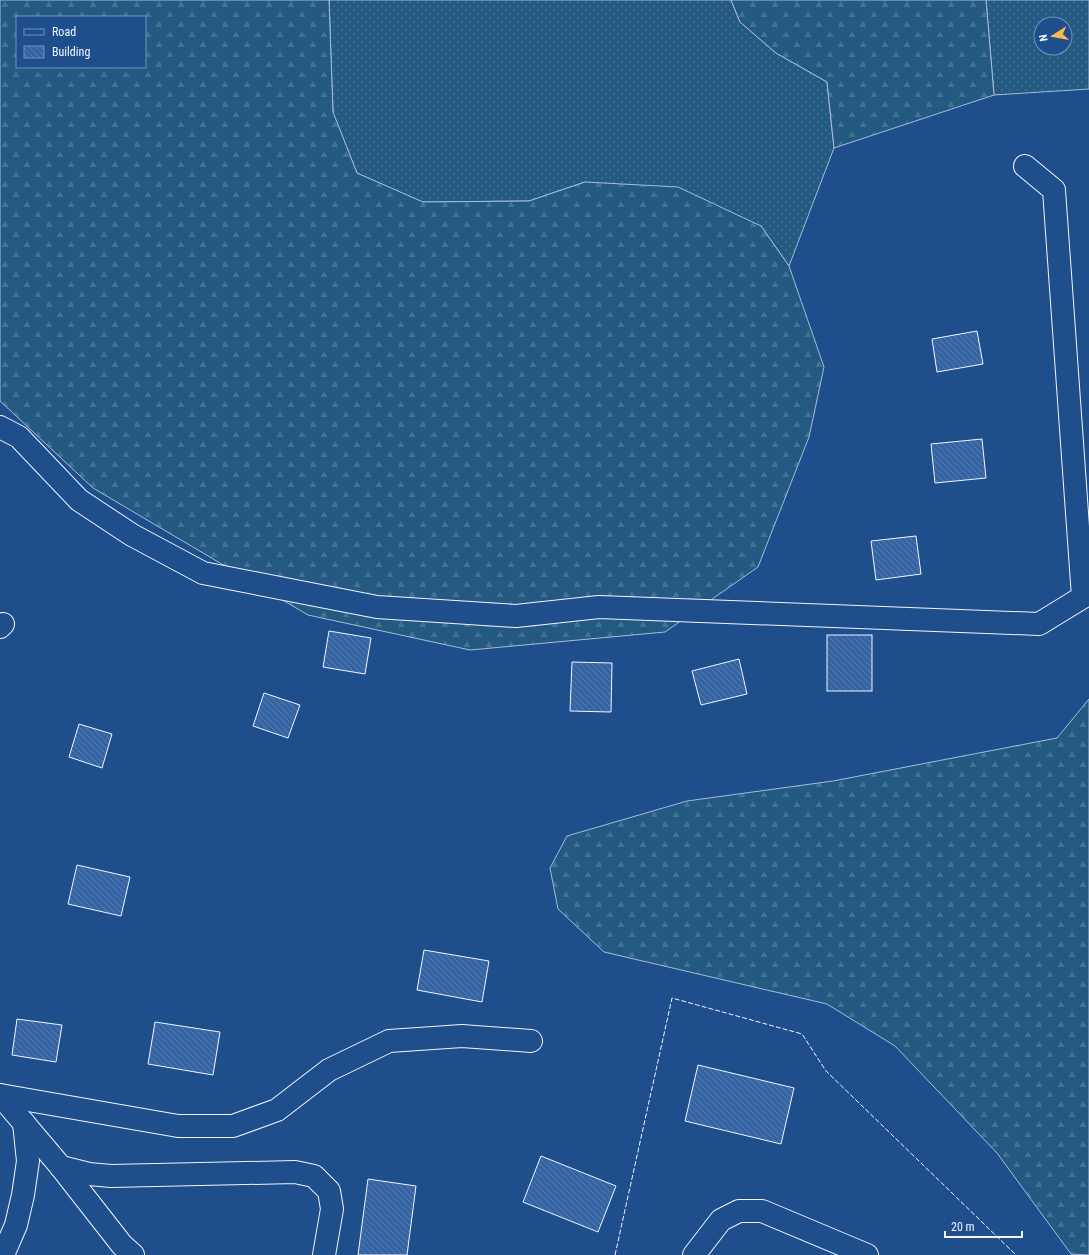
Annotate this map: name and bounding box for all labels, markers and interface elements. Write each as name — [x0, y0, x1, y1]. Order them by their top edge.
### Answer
legend — [16, 16, 146, 68]
north arrow — [1033, 16, 1073, 56]
text: Road — [52, 25, 76, 39]
text: N — [1037, 33, 1051, 42]
text: Building — [52, 45, 90, 59]
scale bar — [945, 1213, 1022, 1239]
text: 20 m — [951, 1220, 975, 1234]

